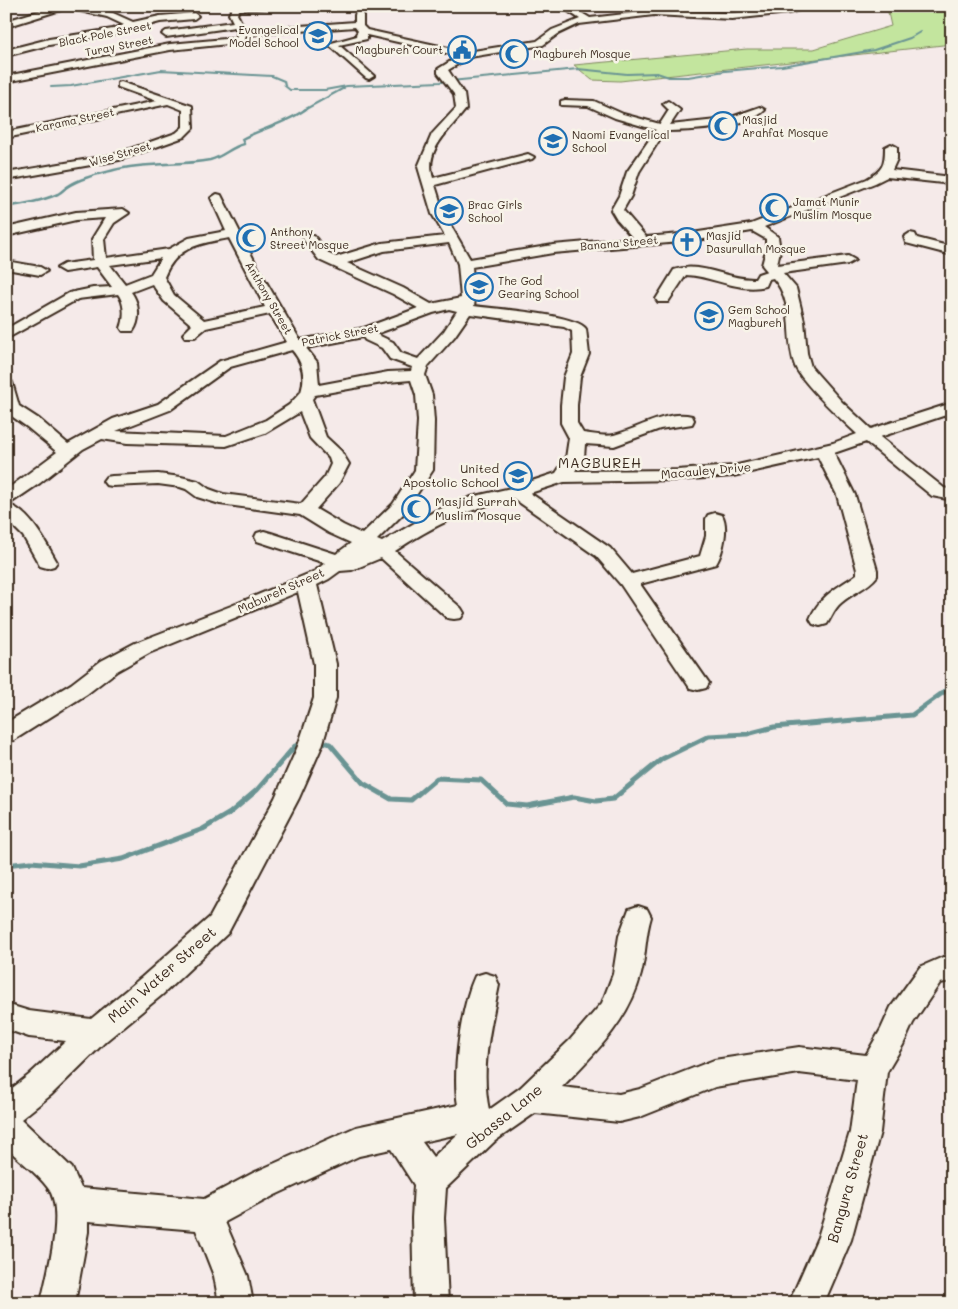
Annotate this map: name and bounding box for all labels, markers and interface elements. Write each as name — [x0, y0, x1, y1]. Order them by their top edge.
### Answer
street label: Black Pole Street — [58, 17, 152, 50]
school or university icon: Evangelical Model School — [303, 21, 333, 51]
place label: Evangelical Model School — [229, 22, 299, 50]
street label: Turay Street — [84, 32, 154, 59]
public building icon: Magbureh Court — [447, 35, 477, 65]
mosque icon: Magbureh Mosque — [499, 39, 529, 69]
place label: Magbureh Court — [355, 42, 443, 57]
place label: Magbureh Mosque — [533, 46, 631, 61]
street label: Karama Street — [34, 104, 116, 135]
mosque icon: Masjid Arahfat Mosque — [708, 111, 738, 141]
place label: Masjid Arahfat Mosque — [742, 112, 828, 140]
school or university icon: Naomi Evangelical School — [538, 126, 568, 156]
place label: Naomi Evangelical School — [572, 127, 670, 155]
street label: Wise Street — [87, 137, 153, 170]
mosque icon: Jamat Munir Muslim Mosque — [759, 193, 789, 223]
place label: Jamat Munir Muslim Mosque — [793, 194, 872, 222]
school or university icon: Brac Girls School — [434, 196, 464, 226]
place label: Brac Girls School — [468, 197, 522, 225]
mosque icon: Anthony Street Mosque — [236, 223, 266, 253]
place label: Anthony Street Mosque — [270, 224, 349, 252]
church icon: Masjid Dasurullah Mosque — [672, 227, 702, 257]
place label: Masjid Dasurullah Mosque — [706, 228, 806, 256]
street label: Banana Street — [579, 232, 659, 253]
street label: Anthony Street — [243, 259, 296, 337]
school or university icon: The God Gearing School — [464, 272, 494, 302]
place label: The God Gearing School — [498, 273, 579, 301]
school or university icon: Gem School Magbureh — [694, 301, 724, 331]
place label: Gem School Magbureh — [728, 302, 790, 330]
street label: Patrick Street — [300, 320, 380, 349]
district label: MAGBUREH — [558, 453, 642, 472]
street label: Macauley Drive — [660, 458, 752, 482]
place label: United Apostolic School — [403, 460, 499, 490]
school or university icon: United Apostolic School — [503, 461, 533, 491]
place label: Masjid Surrah Muslim Mosque — [435, 493, 521, 523]
mosque icon: Masjid Surrah Muslim Mosque — [401, 494, 431, 524]
street label: Mabureh Street — [235, 564, 327, 616]
street label: Main Water Street — [103, 922, 220, 1027]
street label: Gbassa Lane — [461, 1079, 546, 1153]
street label: Bangura Street — [822, 1131, 872, 1245]

